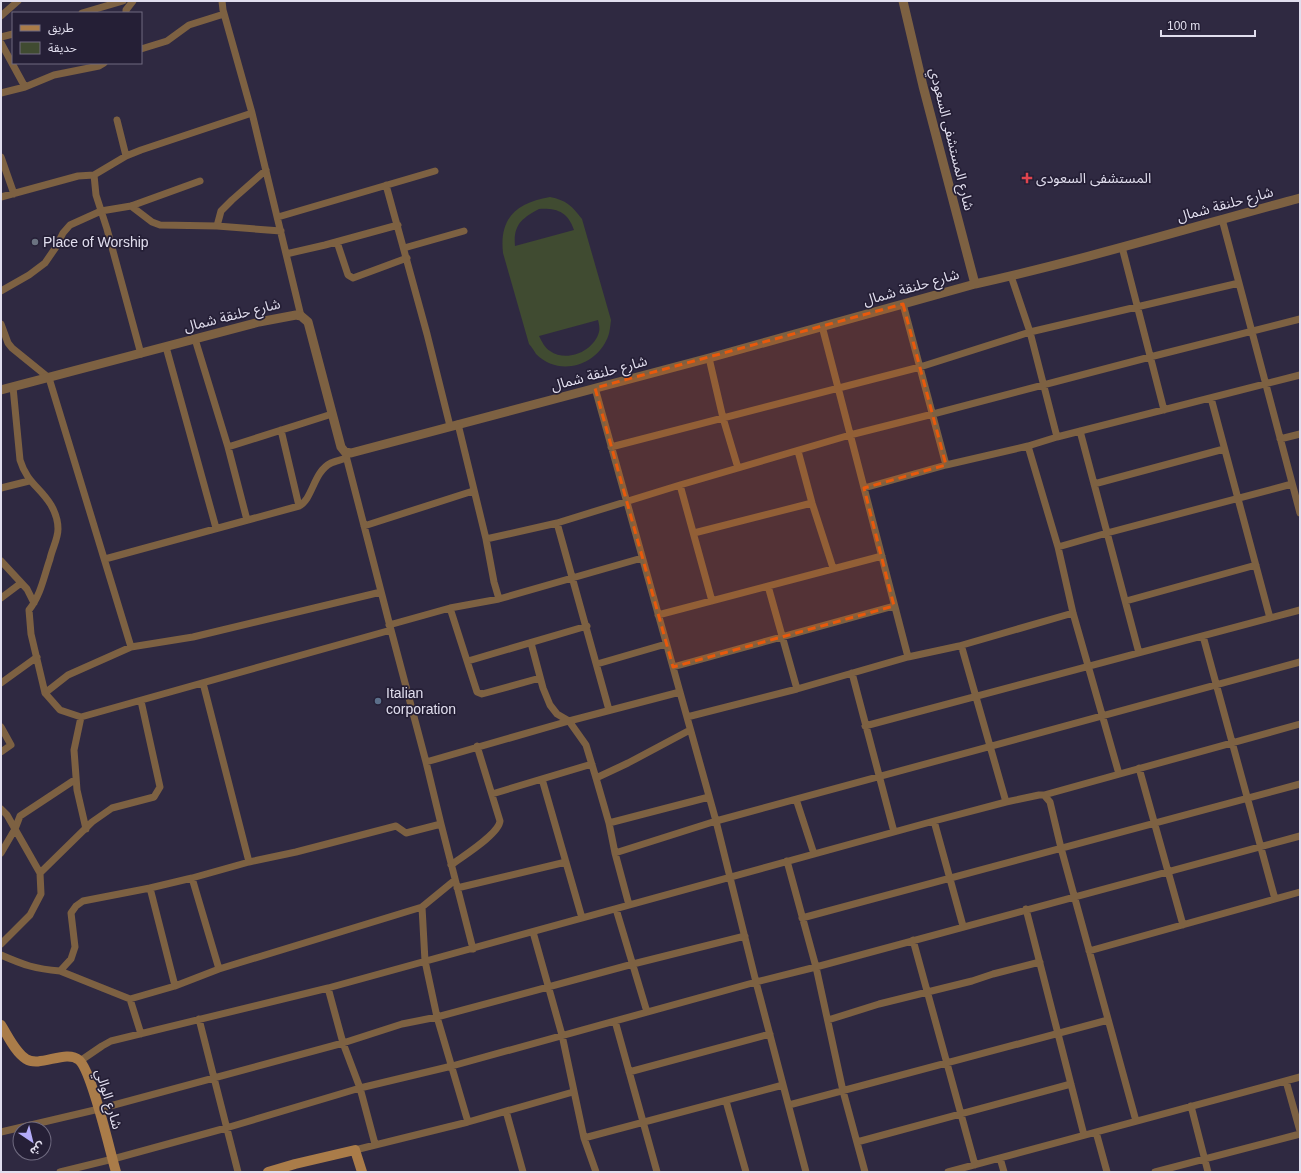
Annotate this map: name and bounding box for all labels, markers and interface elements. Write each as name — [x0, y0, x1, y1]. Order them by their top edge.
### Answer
legend — [12, 12, 142, 64]
scale bar — [1161, 12, 1255, 38]
text: 100 m — [1167, 19, 1200, 33]
text: طريق — [48, 21, 74, 36]
text: حديقة — [48, 41, 77, 55]
street label: شارع المستشفى السعودي — [923, 66, 977, 213]
place label: المستشفى السعودى — [1036, 170, 1151, 187]
marker: المستشفى السعودى — [1021, 172, 1033, 184]
street label: شارع حلنقة شمال — [1175, 183, 1276, 227]
place label: Place of Worship — [43, 234, 149, 250]
marker: Place of Worship — [30, 237, 40, 247]
street label: شارع حلنقة شمال — [861, 266, 962, 311]
street label: شارع حلنقة شمال — [182, 295, 283, 338]
street label: شارع حلنقة شمال — [549, 352, 650, 396]
place label: Italian corporation — [386, 685, 456, 717]
marker: Italian corporation — [373, 696, 383, 706]
street label: شارع الوالي — [89, 1067, 126, 1132]
north arrow — [12, 1121, 52, 1161]
text: ش — [28, 1139, 47, 1158]

